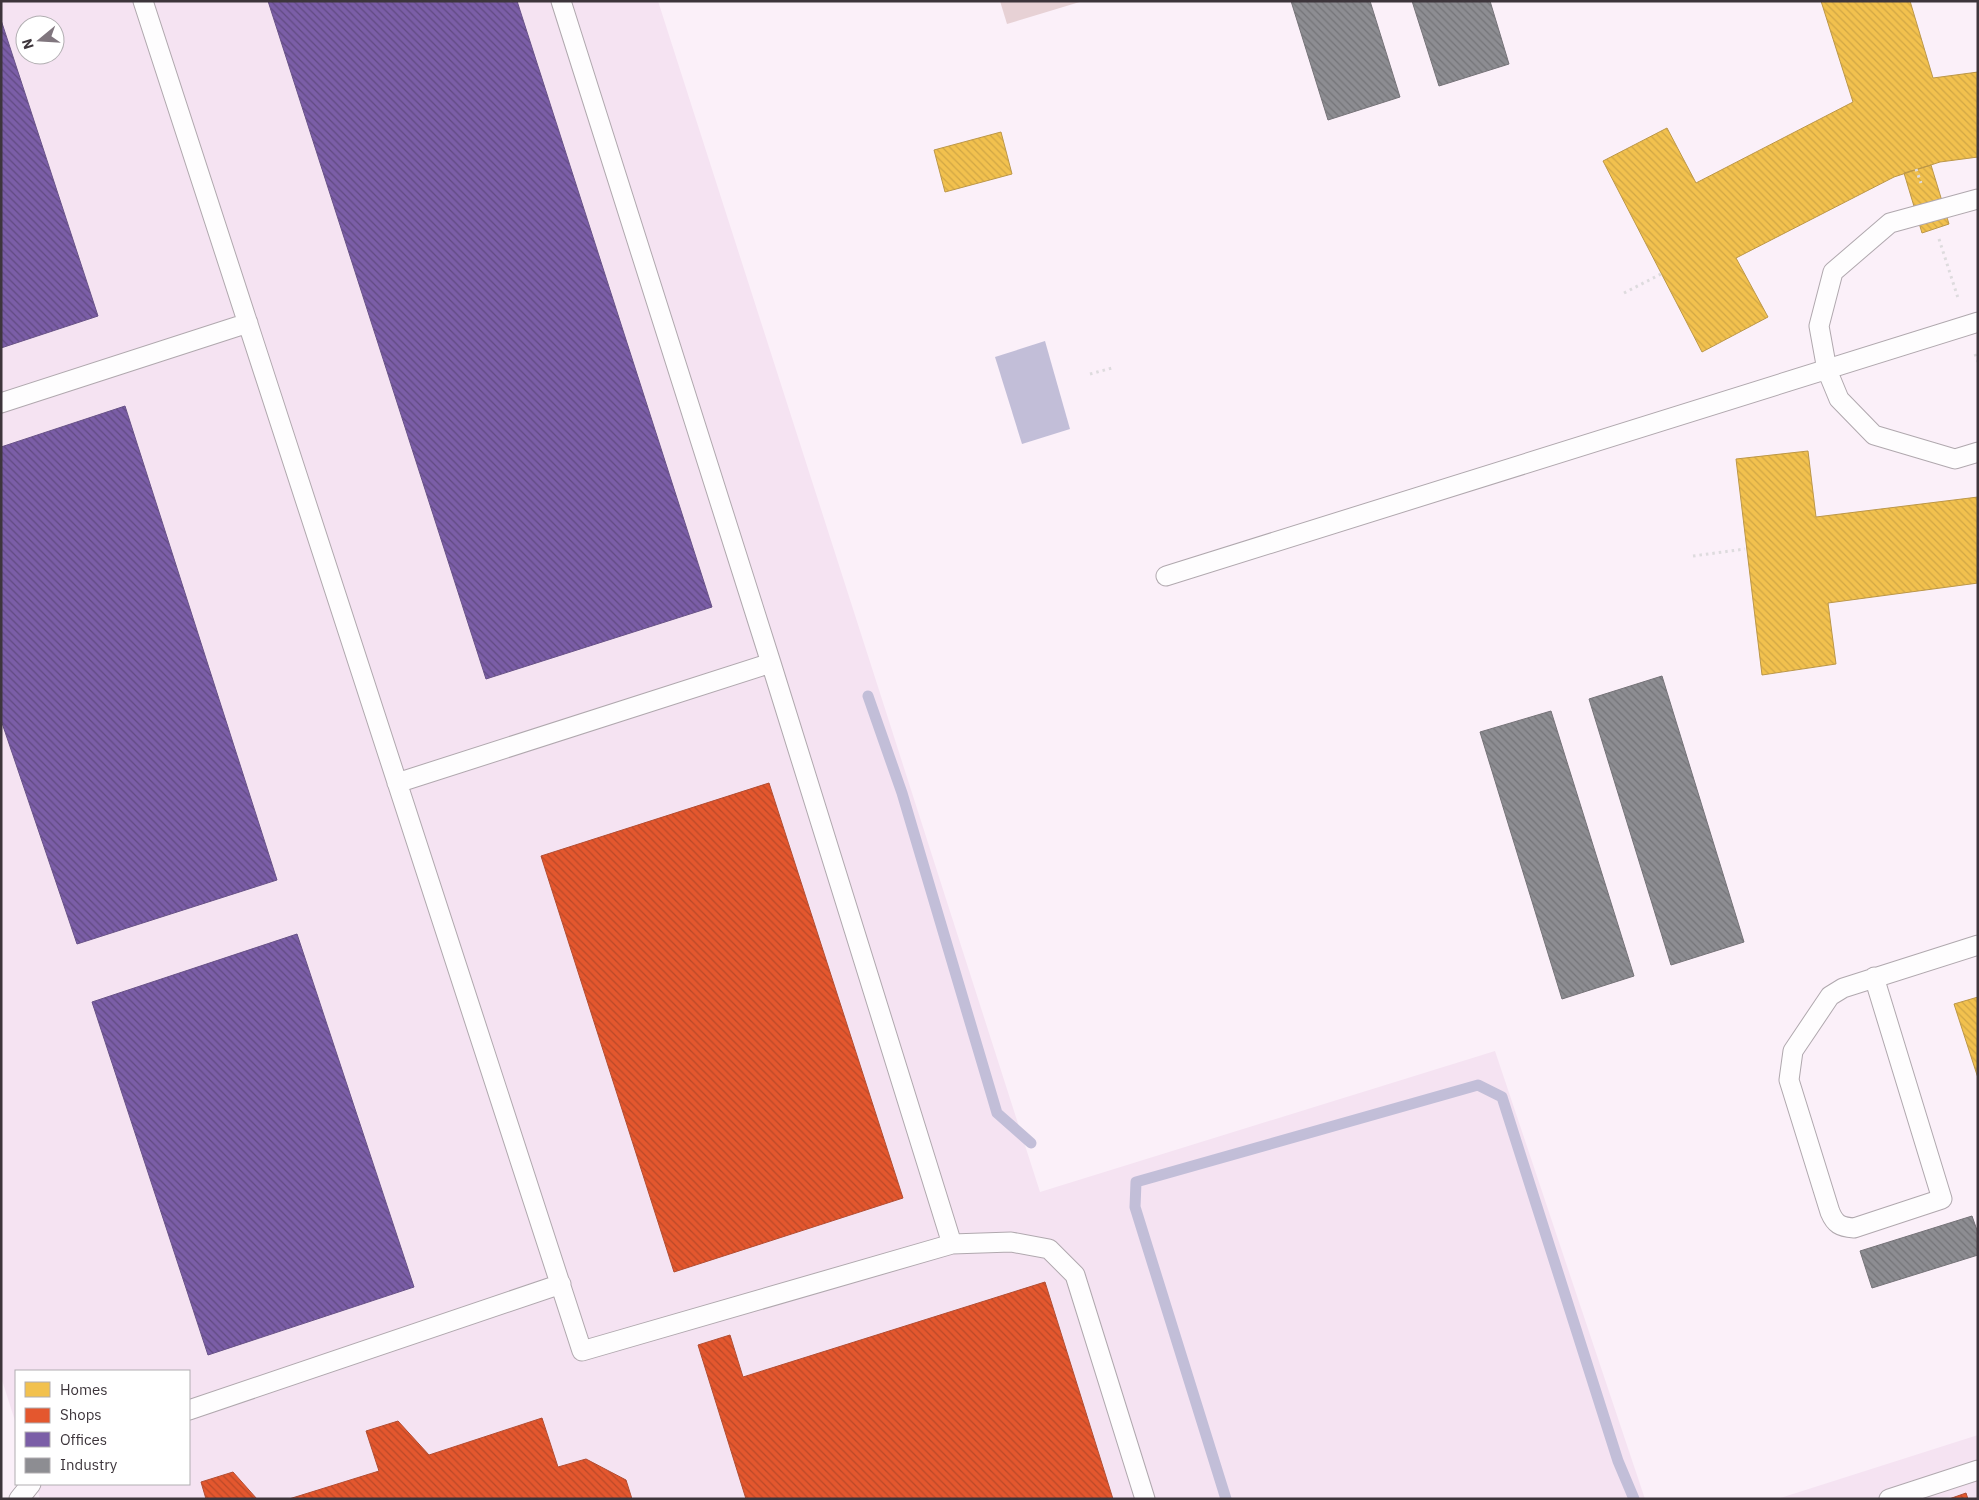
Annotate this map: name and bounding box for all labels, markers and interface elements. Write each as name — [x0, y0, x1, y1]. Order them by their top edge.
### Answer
north arrow — [15, 15, 65, 65]
text: N — [18, 36, 38, 52]
legend — [15, 1370, 190, 1485]
text: Homes — [60, 1380, 108, 1399]
text: Shops — [60, 1405, 102, 1424]
text: Offices — [60, 1430, 107, 1449]
text: Industry — [60, 1455, 118, 1474]

